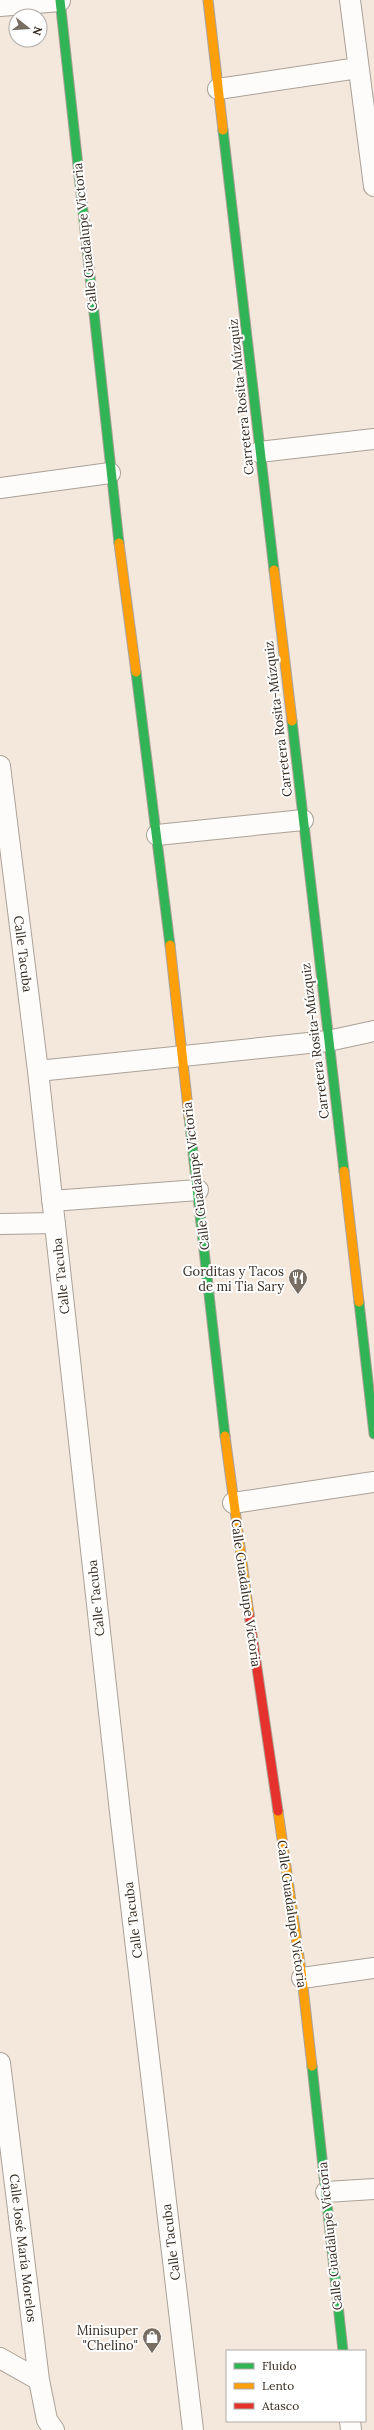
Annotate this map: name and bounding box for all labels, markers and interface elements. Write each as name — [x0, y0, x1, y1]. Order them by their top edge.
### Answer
north arrow — [8, 8, 48, 48]
text: N — [29, 25, 46, 38]
street label: Calle Guadalupe Victoria — [69, 162, 101, 312]
street label: Carretera Rosita-Múzquiz — [224, 318, 258, 476]
street label: Carretera Rosita-Múzquiz — [260, 640, 296, 798]
street label: Calle Tacuba — [10, 915, 36, 994]
street label: Carretera Rosita-Múzquiz — [297, 962, 333, 1120]
street label: Calle Guadalupe Victoria — [178, 1101, 214, 1251]
street label: Calle Tacuba — [48, 1237, 73, 1315]
place label: Gorditas y Tacos de mi Tia Sary — [183, 1263, 284, 1295]
restaurant icon: Gorditas y Tacos de mi Tia Sary — [287, 1267, 309, 1295]
street label: Calle Guadalupe Victoria — [227, 1518, 265, 1668]
street label: Calle Tacuba — [83, 1559, 108, 1637]
street label: Calle Guadalupe Victoria — [273, 1839, 311, 1989]
street label: Calle Tacuba — [120, 1880, 146, 1959]
street label: Calle Guadalupe Victoria — [314, 2161, 346, 2311]
street label: Calle José María Morelos — [5, 2173, 41, 2323]
street label: Calle Tacuba — [158, 2202, 184, 2281]
place label: Minisuper "Chelino" — [77, 2322, 138, 2354]
shop icon: Minisuper "Chelino" — [141, 2326, 163, 2354]
legend — [226, 2350, 366, 2422]
text: Fluido — [262, 2358, 297, 2373]
text: Lento — [262, 2378, 294, 2393]
text: Atasco — [261, 2398, 299, 2413]

